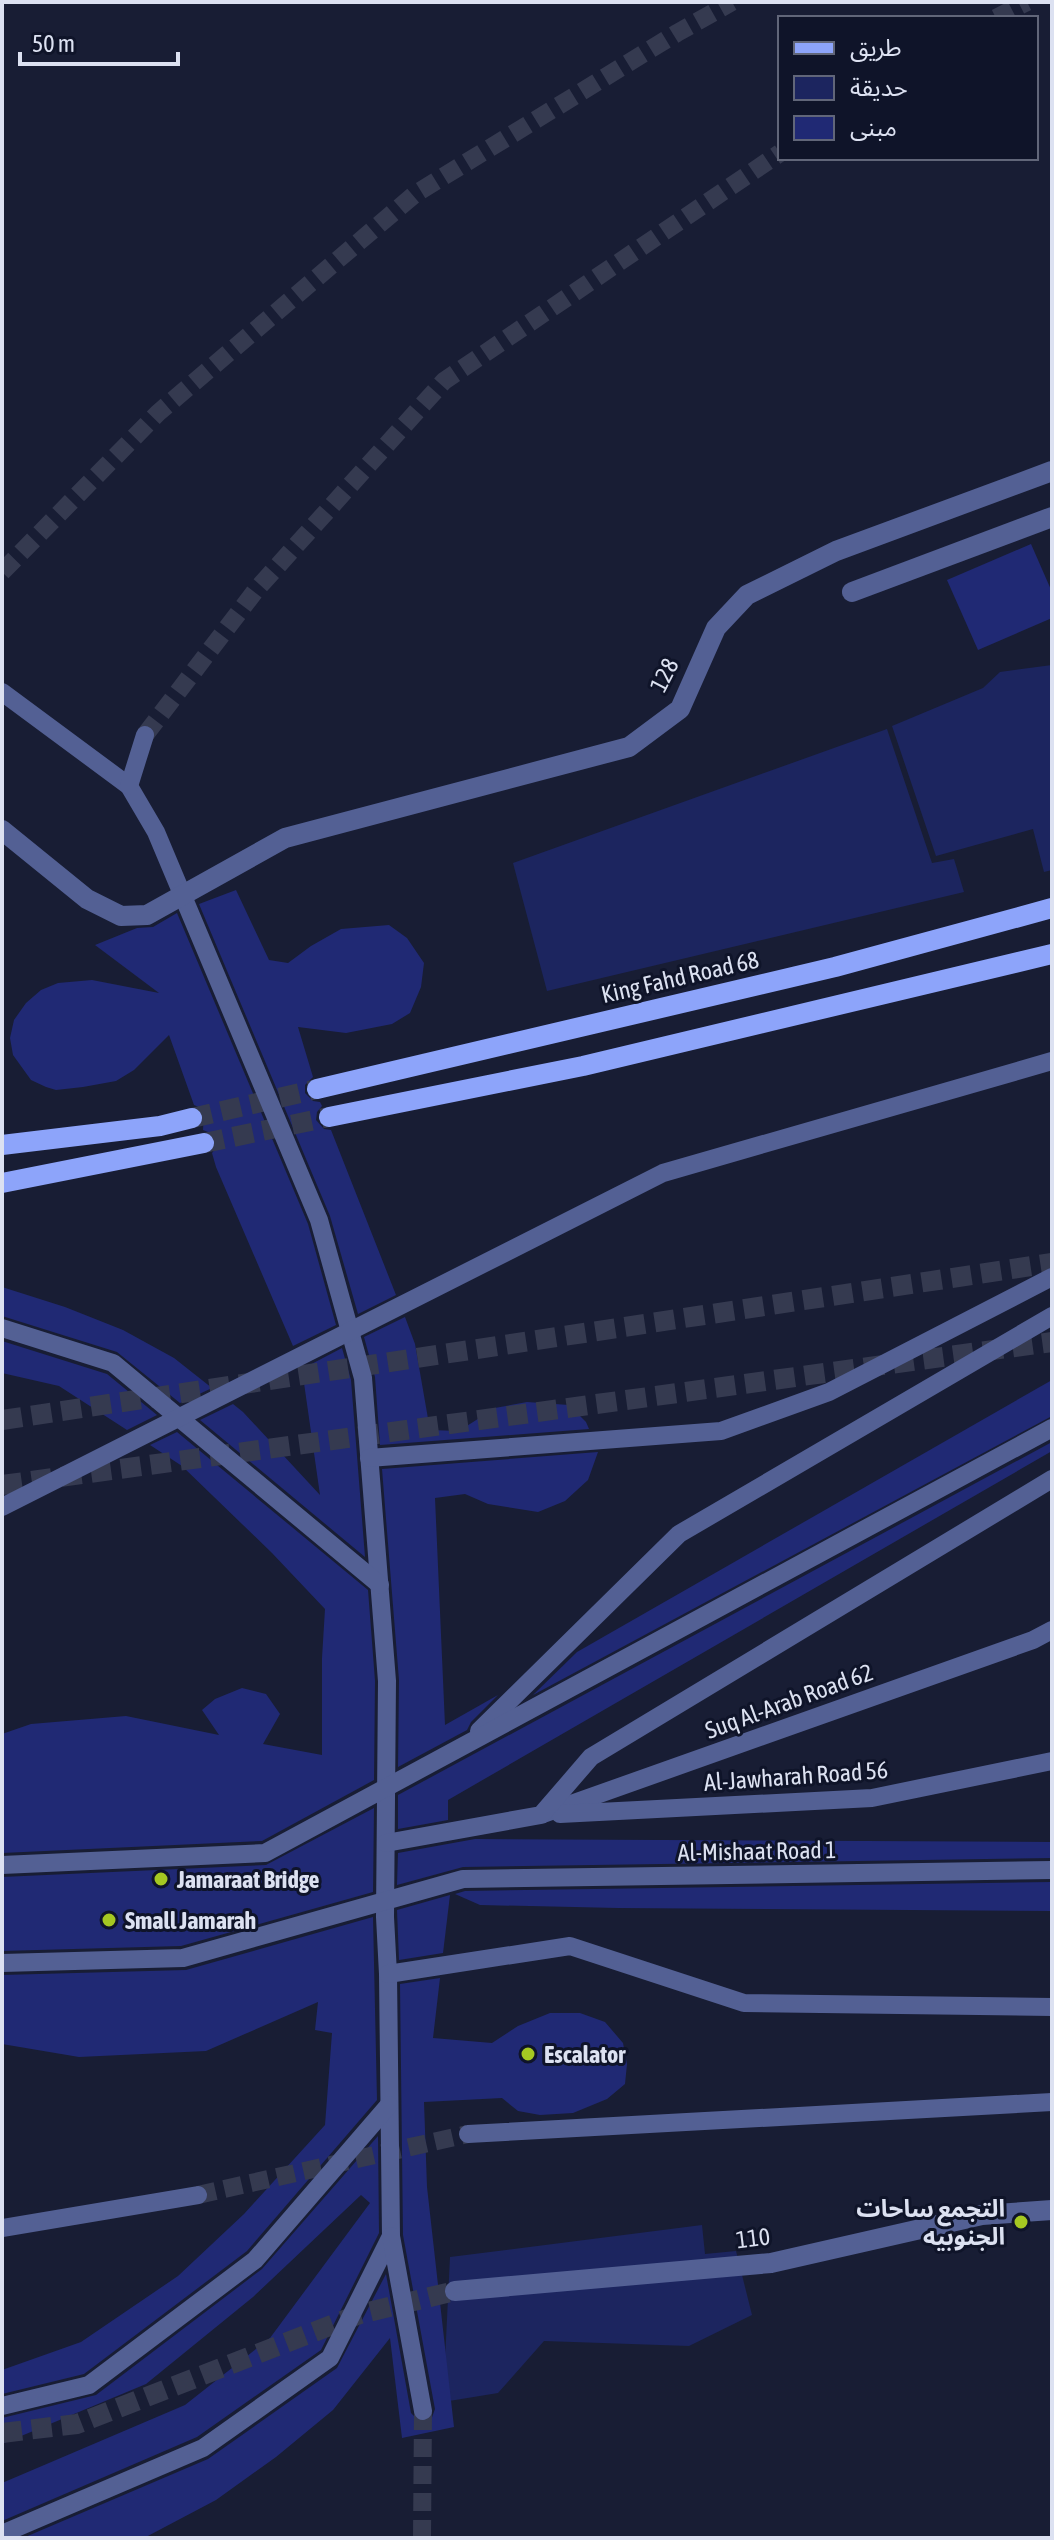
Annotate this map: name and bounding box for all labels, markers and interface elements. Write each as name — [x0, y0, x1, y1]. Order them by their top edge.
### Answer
scale bar — [20, 16, 178, 66]
legend — [778, 16, 1038, 160]
text: 50 m — [32, 30, 75, 57]
text: طريق — [850, 34, 902, 63]
text: حديقة — [850, 74, 908, 101]
text: مبنى — [850, 114, 897, 141]
street label: 128 — [644, 654, 684, 696]
street label: King Fahd Road 68 — [599, 946, 761, 1008]
street label: Suq Al-Arab Road 62 — [702, 1658, 876, 1744]
street label: Al-Jawharah Road 56 — [703, 1756, 889, 1796]
street label: Al-Mishaat Road 1 — [677, 1836, 837, 1866]
place label: Jamaraat Bridge — [176, 1866, 320, 1893]
marker: Jamaraat Bridge — [152, 1870, 170, 1888]
place label: Small Jamarah — [125, 1907, 256, 1934]
marker: Small Jamarah — [100, 1911, 118, 1929]
place label: Escalator — [544, 2041, 626, 2068]
marker: Escalator — [519, 2045, 537, 2063]
place label: التجمع ساحات الجنوبيه — [856, 2195, 1005, 2251]
marker: التجمع ساحات الجنوبيه — [1012, 2213, 1030, 2231]
street label: 110 — [735, 2223, 771, 2253]

